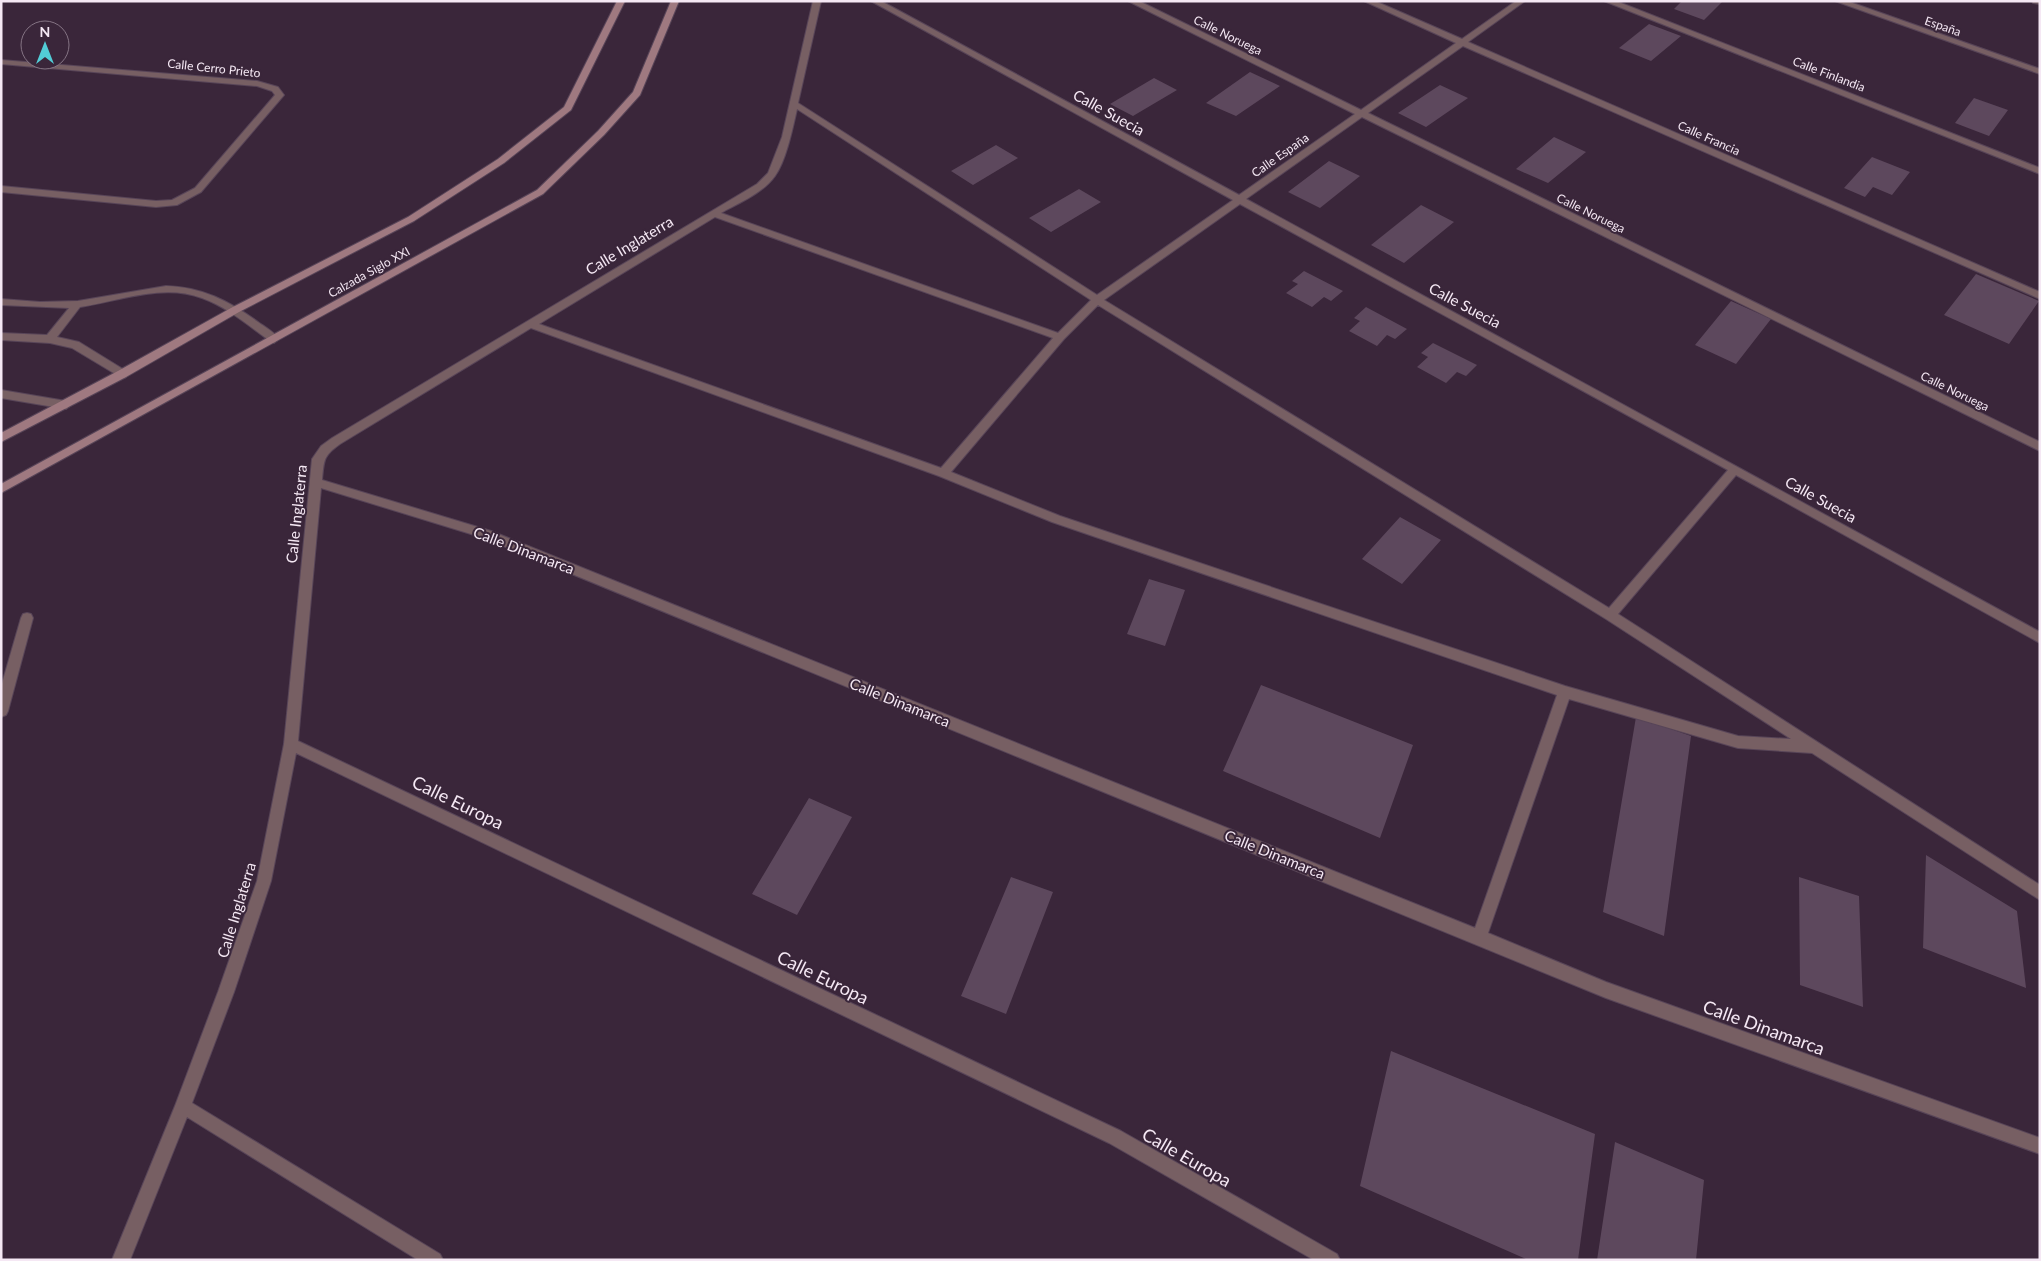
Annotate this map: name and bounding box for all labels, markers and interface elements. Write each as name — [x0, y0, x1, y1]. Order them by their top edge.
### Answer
street label: Calle Noruega — [1191, 12, 1265, 58]
street label: España — [1923, 13, 1963, 39]
north arrow — [20, 20, 70, 70]
text: N — [40, 23, 50, 40]
street label: Calle Finlandia — [1791, 53, 1867, 95]
street label: Calle Cerro Prieto — [167, 56, 261, 80]
street label: Calle Suecia — [1070, 85, 1148, 139]
street label: Calle Francia — [1675, 118, 1743, 158]
street label: Calle España — [1248, 130, 1312, 180]
street label: Calle Noruega — [1554, 190, 1628, 236]
street label: Calle Inglaterra — [582, 212, 676, 278]
street label: Calzada Siglo XXI — [325, 243, 413, 301]
street label: Calle Suecia — [1426, 279, 1504, 331]
street label: Calle Noruega — [1918, 368, 1992, 414]
street label: Calle Inglaterra — [282, 464, 310, 564]
street label: Calle Suecia — [1782, 472, 1860, 526]
street label: Calle Dinamarca — [471, 523, 577, 577]
street label: Calle Dinamarca — [847, 674, 953, 730]
street label: Calle Europa — [409, 770, 507, 834]
street label: Calle Dinamarca — [1222, 826, 1328, 882]
street label: Calle Inglaterra — [213, 860, 259, 960]
street label: Calle Europa — [774, 945, 872, 1009]
street label: Calle Dinamarca — [1700, 995, 1828, 1059]
street label: Calle Europa — [1139, 1123, 1235, 1191]

